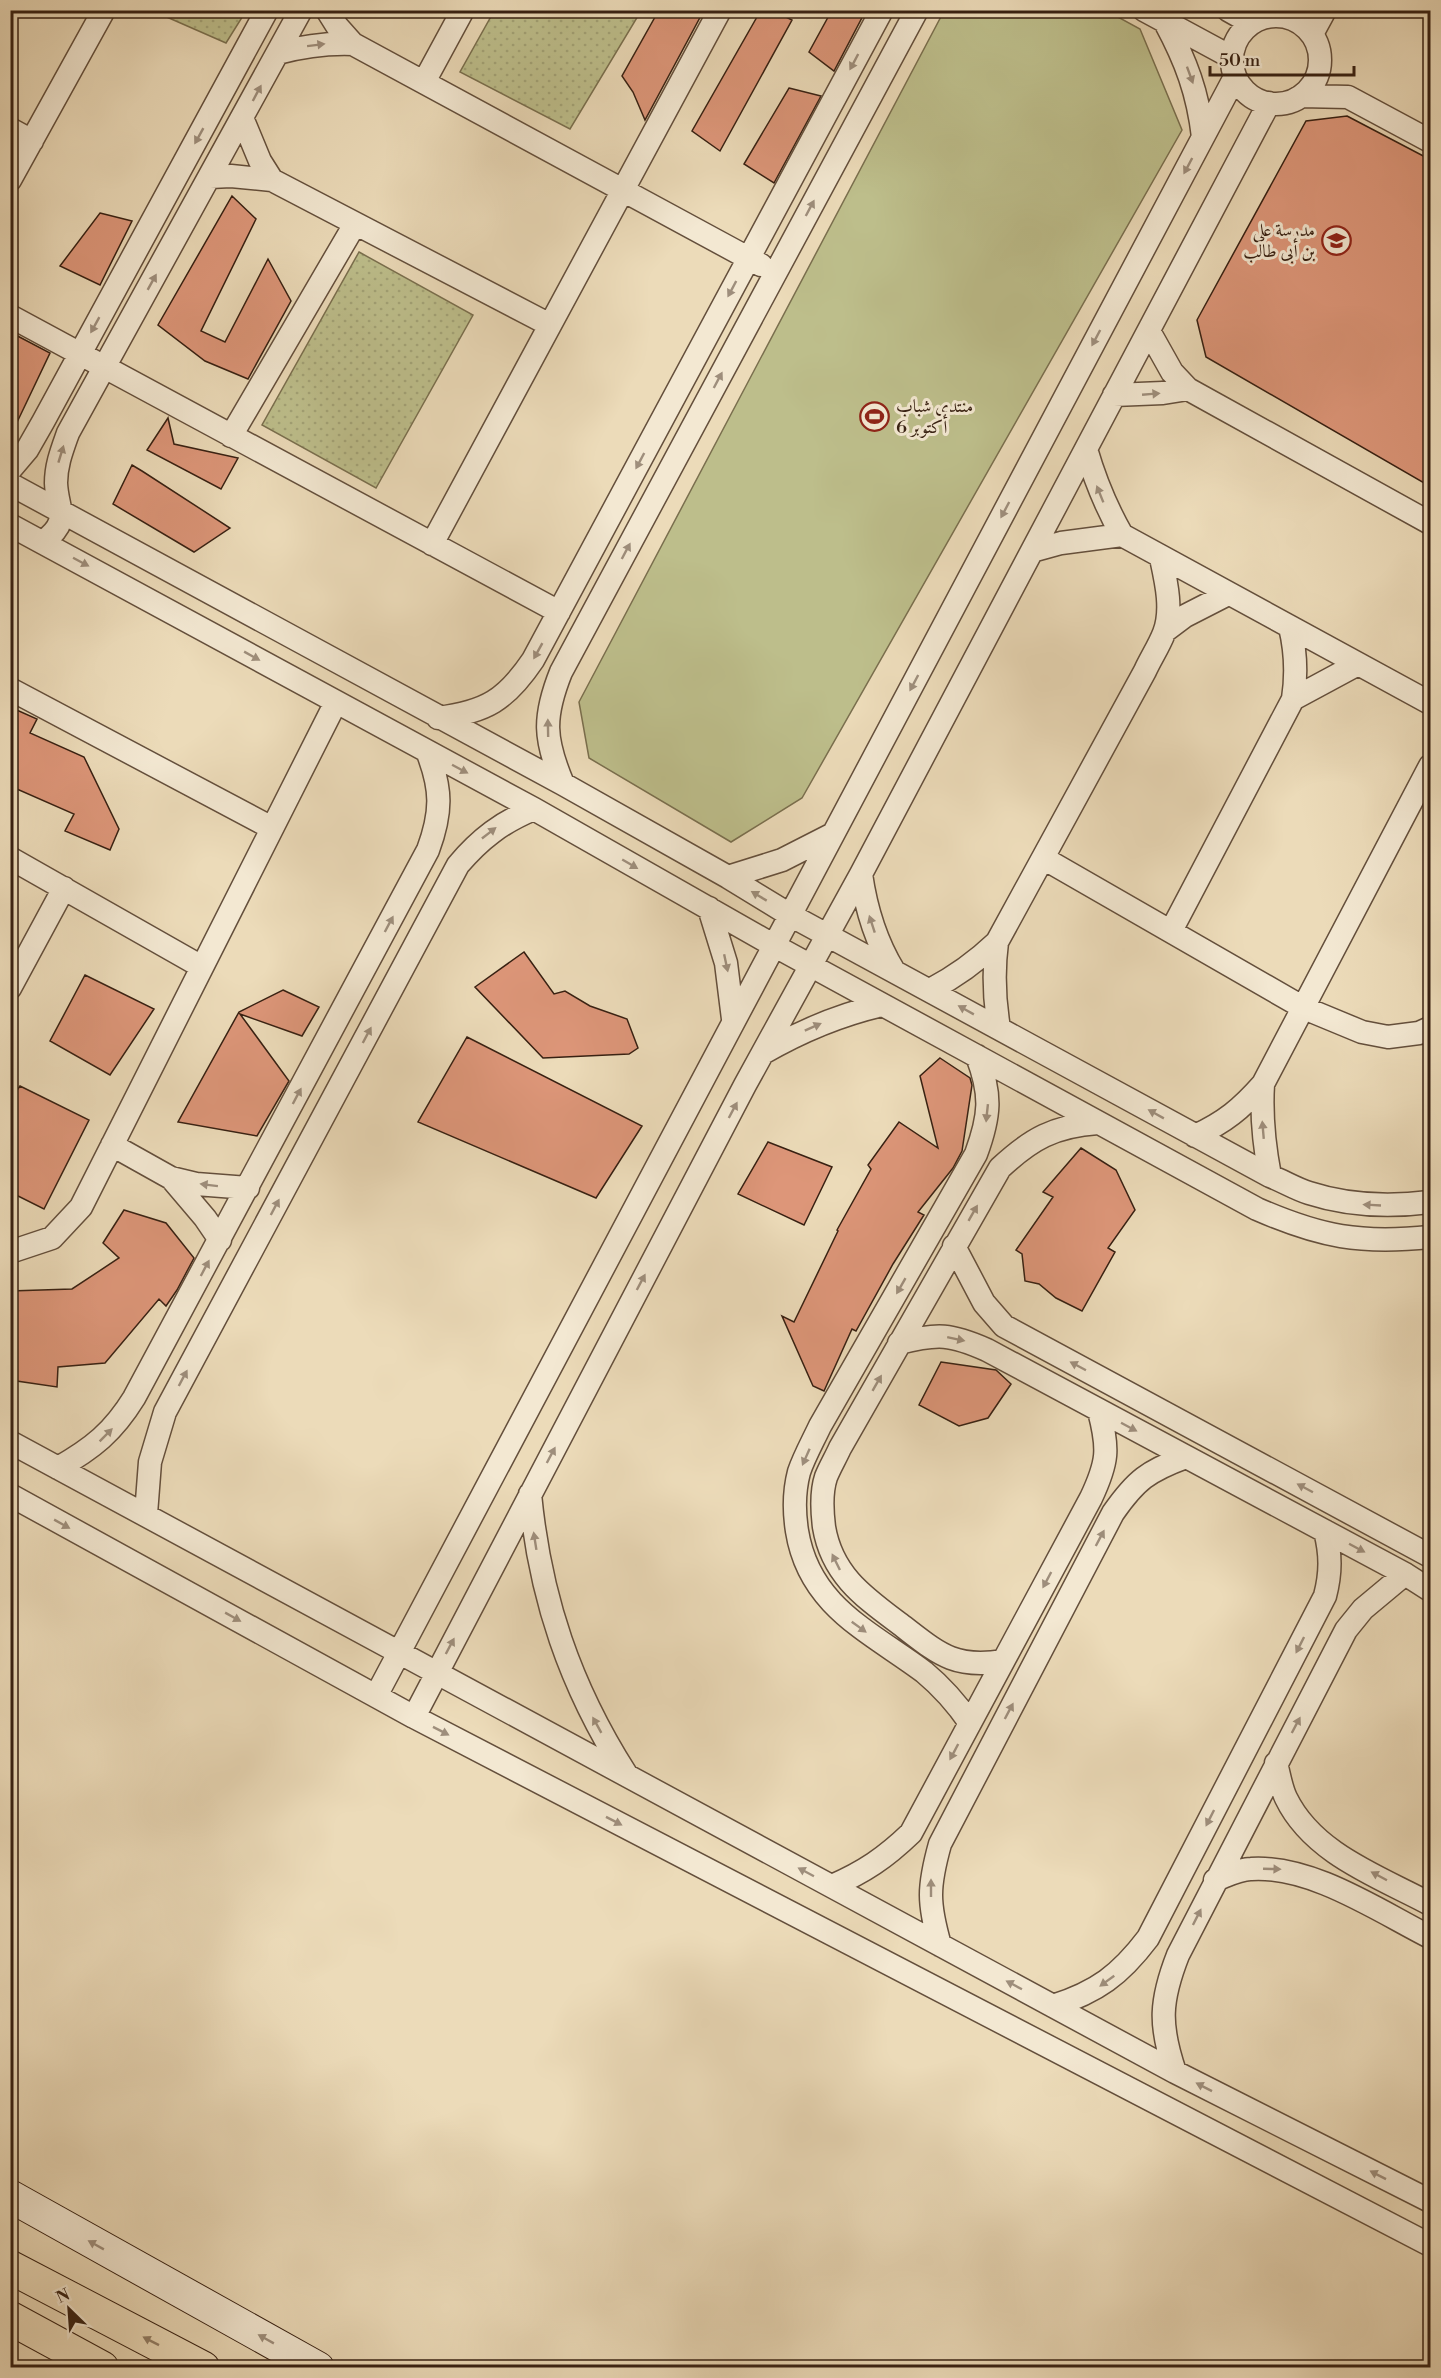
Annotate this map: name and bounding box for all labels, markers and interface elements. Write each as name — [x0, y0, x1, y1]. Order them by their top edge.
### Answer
scale bar — [1210, 39, 1354, 77]
one-way arrow — [306, 40, 325, 50]
text: 50 m — [1219, 49, 1261, 72]
one-way arrow — [849, 54, 859, 71]
one-way arrow — [1185, 66, 1195, 84]
one-way arrow — [252, 84, 262, 101]
one-way arrow — [194, 127, 204, 144]
one-way arrow — [1183, 158, 1193, 175]
one-way arrow — [805, 199, 815, 216]
place label: مدرسة على بن أبى طالب — [1243, 219, 1316, 264]
school or university icon: مدرسة على بن أبى طالب — [1320, 224, 1352, 256]
one-way arrow — [147, 273, 157, 290]
one-way arrow — [727, 281, 737, 298]
one-way arrow — [90, 317, 100, 334]
one-way arrow — [1092, 329, 1102, 347]
one-way arrow — [713, 371, 723, 388]
one-way arrow — [1141, 389, 1160, 399]
place label: منتدى شباب 6 أكتوبر — [896, 395, 973, 439]
sports icon: منتدى شباب 6 أكتوبر — [859, 400, 891, 432]
one-way arrow — [57, 445, 66, 463]
one-way arrow — [635, 453, 645, 470]
one-way arrow — [1095, 484, 1105, 502]
one-way arrow — [1000, 502, 1010, 519]
one-way arrow — [621, 543, 631, 560]
one-way arrow — [72, 557, 89, 567]
one-way arrow — [533, 643, 543, 660]
one-way arrow — [243, 651, 260, 661]
one-way arrow — [909, 674, 919, 691]
one-way arrow — [544, 718, 553, 737]
one-way arrow — [452, 764, 469, 774]
one-way arrow — [481, 827, 497, 840]
one-way arrow — [622, 859, 639, 869]
one-way arrow — [751, 890, 767, 901]
one-way arrow — [384, 915, 394, 932]
one-way arrow — [867, 915, 876, 933]
one-way arrow — [722, 953, 731, 972]
one-way arrow — [958, 1005, 975, 1015]
one-way arrow — [805, 1022, 822, 1031]
one-way arrow — [362, 1026, 372, 1043]
one-way arrow — [292, 1087, 302, 1104]
one-way arrow — [728, 1101, 738, 1118]
one-way arrow — [982, 1103, 992, 1122]
one-way arrow — [1147, 1109, 1164, 1119]
one-way arrow — [1258, 1121, 1267, 1140]
one-way arrow — [199, 1180, 218, 1190]
one-way arrow — [270, 1198, 280, 1215]
one-way arrow — [1363, 1200, 1382, 1209]
one-way arrow — [968, 1205, 979, 1221]
one-way arrow — [200, 1259, 210, 1276]
one-way arrow — [636, 1273, 646, 1290]
one-way arrow — [896, 1278, 906, 1295]
one-way arrow — [947, 1335, 966, 1344]
one-way arrow — [1069, 1361, 1086, 1371]
one-way arrow — [178, 1370, 188, 1387]
one-way arrow — [872, 1374, 882, 1391]
one-way arrow — [1121, 1422, 1138, 1432]
one-way arrow — [99, 1428, 114, 1442]
one-way arrow — [546, 1446, 556, 1463]
one-way arrow — [802, 1448, 811, 1465]
one-way arrow — [1296, 1483, 1313, 1493]
one-way arrow — [54, 1518, 70, 1529]
one-way arrow — [1095, 1530, 1105, 1547]
one-way arrow — [531, 1532, 540, 1551]
one-way arrow — [1349, 1543, 1366, 1553]
one-way arrow — [831, 1553, 841, 1570]
one-way arrow — [1042, 1572, 1052, 1589]
one-way arrow — [225, 1612, 242, 1622]
one-way arrow — [851, 1621, 867, 1633]
one-way arrow — [1295, 1636, 1305, 1654]
one-way arrow — [445, 1637, 455, 1655]
one-way arrow — [1004, 1702, 1014, 1719]
one-way arrow — [1291, 1716, 1301, 1733]
one-way arrow — [592, 1717, 602, 1734]
one-way arrow — [432, 1725, 450, 1735]
one-way arrow — [949, 1744, 959, 1761]
one-way arrow — [1205, 1810, 1215, 1827]
one-way arrow — [605, 1815, 623, 1825]
one-way arrow — [1263, 1865, 1282, 1874]
one-way arrow — [797, 1867, 814, 1877]
one-way arrow — [1370, 1872, 1387, 1881]
one-way arrow — [926, 1878, 936, 1897]
one-way arrow — [1192, 1909, 1202, 1926]
one-way arrow — [1099, 1975, 1115, 1987]
one-way arrow — [1005, 1980, 1022, 1990]
one-way arrow — [1196, 2082, 1213, 2092]
one-way arrow — [1370, 2170, 1387, 2180]
one-way arrow — [87, 2240, 104, 2250]
north arrow — [39, 2279, 99, 2339]
text: N — [53, 2284, 73, 2308]
one-way arrow — [258, 2334, 275, 2344]
one-way arrow — [142, 2336, 159, 2346]

